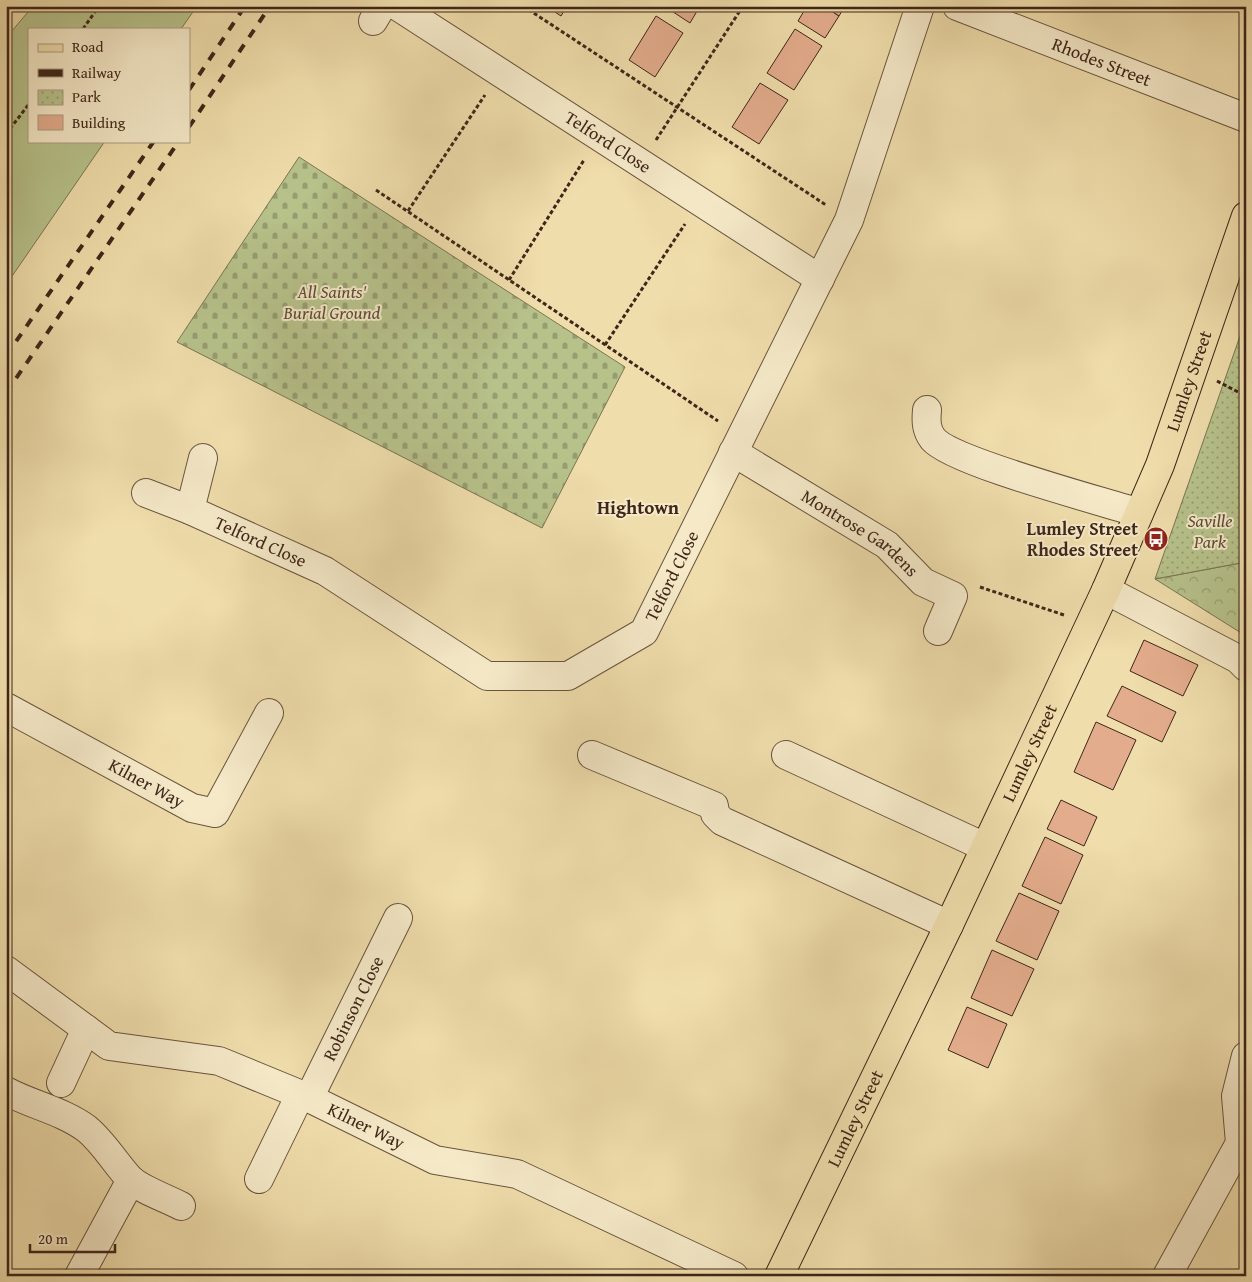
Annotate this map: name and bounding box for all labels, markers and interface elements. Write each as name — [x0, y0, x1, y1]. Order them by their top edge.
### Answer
legend — [28, 28, 190, 142]
street label: Rhodes Street — [1048, 30, 1156, 93]
text: Road — [72, 36, 103, 57]
text: Railway — [72, 62, 122, 83]
text: Park — [72, 86, 101, 107]
street label: Telford Close — [560, 104, 657, 180]
text: Building — [72, 112, 126, 133]
park label: All Saints' Burial Ground — [283, 278, 381, 326]
street label: Lumley Street — [1159, 326, 1219, 435]
street label: Montrose Gardens — [796, 482, 925, 583]
district label: Hightown — [597, 493, 680, 521]
park label: Saville Park — [1187, 507, 1233, 555]
street label: Telford Close — [210, 509, 311, 574]
place label: Lumley Street Rhodes Street — [1027, 515, 1138, 563]
street label: Telford Close — [637, 526, 705, 626]
bus stop icon: Lumley Street Rhodes Street — [1143, 526, 1169, 552]
street label: Lumley Street — [995, 699, 1064, 806]
street label: Kilner Way — [104, 751, 190, 815]
street label: Robinson Close — [315, 951, 390, 1065]
street label: Lumley Street — [820, 1064, 890, 1172]
street label: Kilner Way — [323, 1095, 409, 1156]
scale bar — [30, 1222, 115, 1254]
text: 20 m — [38, 1228, 69, 1249]

